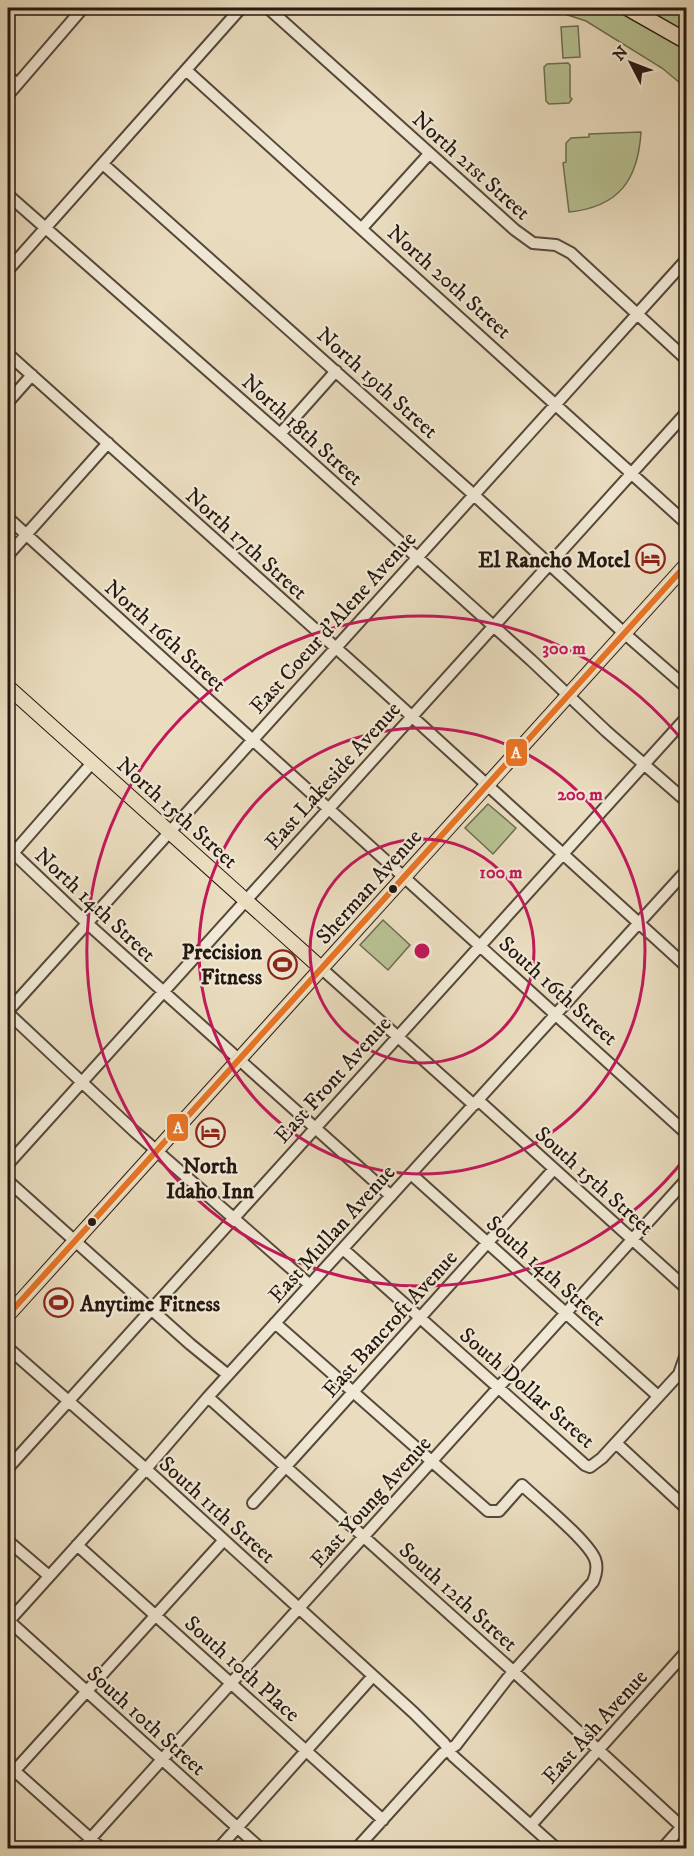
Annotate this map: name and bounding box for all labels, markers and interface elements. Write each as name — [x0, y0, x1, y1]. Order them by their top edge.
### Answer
north arrow — [601, 33, 661, 93]
text: N — [609, 42, 632, 65]
street label: North 21st Street — [406, 106, 536, 226]
street label: North 20th Street — [381, 219, 517, 345]
street label: North 19th Street — [311, 322, 443, 445]
street label: North 18th Street — [236, 369, 368, 492]
street label: North 17th Street — [179, 482, 313, 606]
street label: East Coeur d'Alene Avenue — [244, 526, 422, 720]
hotel icon: El Rancho Motel — [635, 543, 667, 575]
place label: El Rancho Motel — [478, 547, 630, 574]
street label: North 16th Street — [99, 574, 231, 698]
text: 300 m — [542, 638, 586, 660]
street label: East Lakeside Avenue — [259, 696, 407, 856]
line badge: A — [505, 738, 528, 767]
text: A — [510, 743, 522, 763]
street label: North 15th Street — [111, 752, 243, 875]
text: 200 m — [557, 784, 603, 806]
street label: Sherman Avenue — [310, 824, 428, 950]
street label: North 14th Street — [29, 842, 161, 968]
text: 100 m — [479, 862, 523, 884]
unlabelled marker — [387, 883, 399, 895]
street label: South 16th Street — [493, 931, 623, 1052]
place label: Precision Fitness — [182, 939, 263, 991]
centre of rings — [412, 941, 432, 961]
sports icon: Precision Fitness — [267, 948, 299, 980]
street label: East Front Avenue — [269, 1011, 397, 1149]
line badge: A — [166, 1113, 189, 1142]
hotel icon: North Idaho Inn — [194, 1117, 226, 1149]
text: A — [172, 1118, 184, 1138]
street label: South 15th Street — [529, 1121, 659, 1241]
place label: North Idaho Inn — [166, 1153, 255, 1205]
street label: East Mullan Avenue — [263, 1159, 401, 1309]
street label: South 14th Street — [480, 1210, 612, 1332]
unlabelled marker — [86, 1216, 98, 1228]
street label: East Bancroft Avenue — [317, 1245, 463, 1403]
sports icon: Anytime Fitness — [43, 1287, 75, 1319]
place label: Anytime Fitness — [79, 1291, 221, 1318]
street label: South Dollar Street — [454, 1322, 600, 1454]
street label: East Young Avenue — [305, 1430, 437, 1574]
street label: South 11th Street — [153, 1451, 281, 1570]
street label: South 12th Street — [393, 1537, 523, 1657]
street label: South 10th Place — [179, 1610, 305, 1728]
street label: South 10th Street — [81, 1660, 211, 1782]
street label: East Ash Avenue — [537, 1664, 654, 1790]

